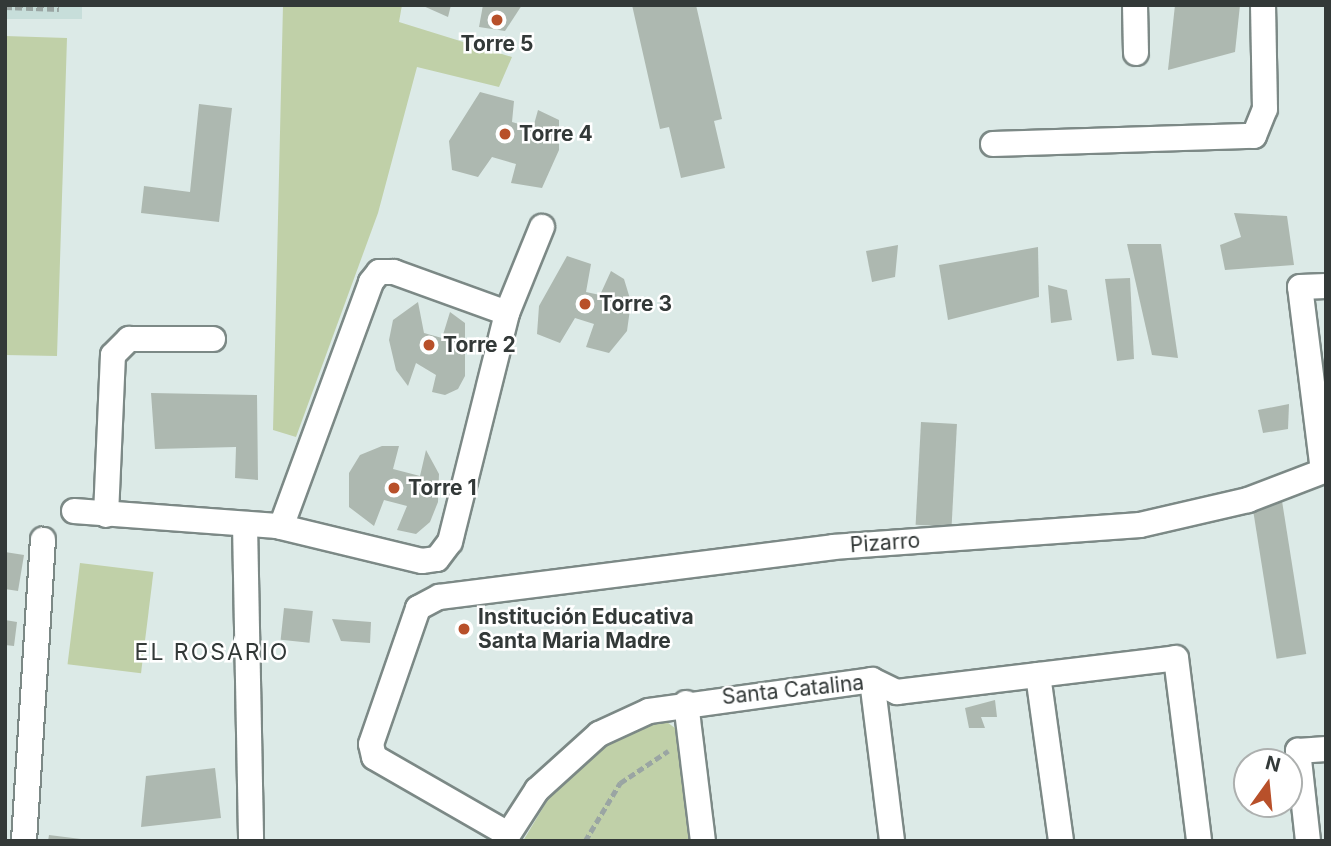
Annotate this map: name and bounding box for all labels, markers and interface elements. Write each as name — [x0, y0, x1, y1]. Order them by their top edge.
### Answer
marker: Torre 5 — [489, 12, 505, 28]
place label: Torre 5 — [461, 31, 533, 57]
place label: Torre 4 — [519, 121, 593, 147]
marker: Torre 4 — [497, 126, 513, 142]
place label: Torre 3 — [599, 291, 672, 317]
marker: Torre 3 — [577, 296, 593, 312]
place label: Torre 2 — [443, 332, 516, 358]
marker: Torre 2 — [421, 337, 437, 353]
place label: Torre 1 — [408, 475, 477, 501]
marker: Torre 1 — [386, 480, 402, 496]
street label: Pizarro — [849, 528, 921, 558]
place label: Institución Educativa Santa Maria Madre — [478, 604, 694, 654]
marker: Institución Educativa Santa Maria Madre — [456, 621, 472, 637]
district label: EL ROSARIO — [136, 638, 288, 666]
street label: Santa Catalina — [721, 670, 865, 710]
north arrow — [1233, 748, 1303, 818]
text: N — [1263, 751, 1283, 777]

